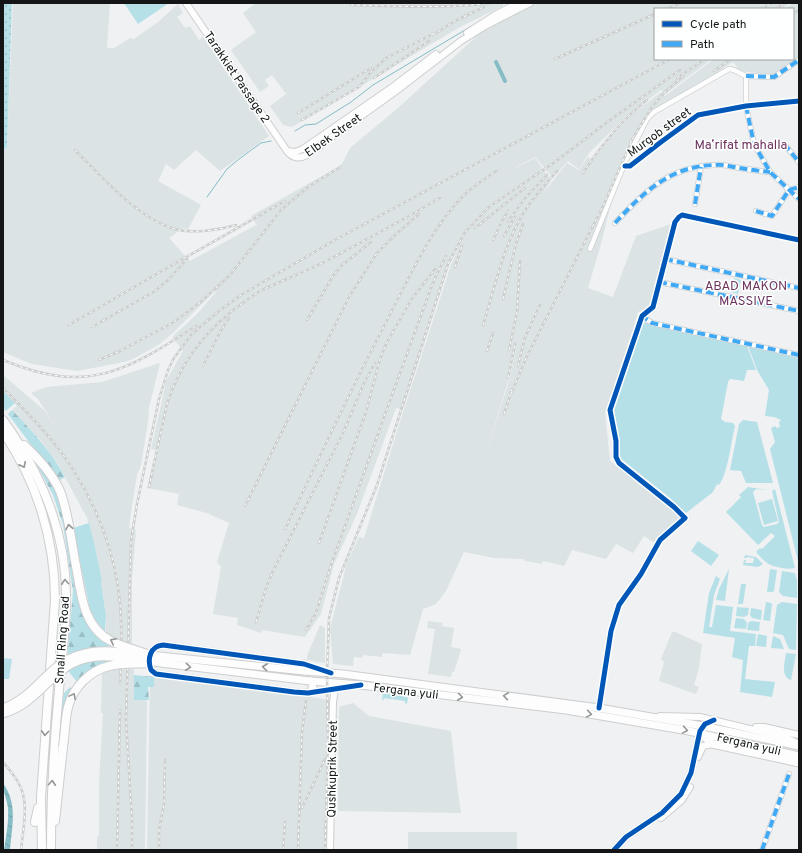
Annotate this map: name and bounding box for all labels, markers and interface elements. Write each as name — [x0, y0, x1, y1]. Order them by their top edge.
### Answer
legend — [654, 8, 794, 60]
text: Cycle path — [690, 17, 747, 33]
street label: Tarakkiet Passage 2 — [199, 29, 273, 127]
text: Path — [690, 37, 715, 53]
street label: Murgob street — [624, 104, 695, 161]
street label: Elbek Street — [302, 110, 365, 161]
district label: Maʼrifat mahalla — [695, 138, 787, 154]
district label: ABAD MAKON MASSIVE — [705, 279, 787, 310]
one-way arrow — [18, 461, 26, 468]
one-way arrow — [65, 524, 73, 531]
one-way arrow — [61, 579, 70, 585]
street label: Small Ring Road — [52, 596, 74, 685]
one-way arrow — [109, 638, 117, 646]
one-way arrow — [185, 662, 191, 671]
one-way arrow — [262, 662, 268, 671]
street label: Fergana yuli — [373, 680, 439, 704]
one-way arrow — [68, 692, 76, 700]
one-way arrow — [457, 692, 463, 701]
one-way arrow — [503, 692, 509, 701]
one-way arrow — [586, 709, 592, 718]
street label: Qushkuprik Street — [324, 720, 342, 818]
one-way arrow — [682, 725, 688, 734]
one-way arrow — [41, 730, 50, 736]
street label: Fergana yuli — [715, 730, 782, 760]
one-way arrow — [48, 780, 57, 786]

